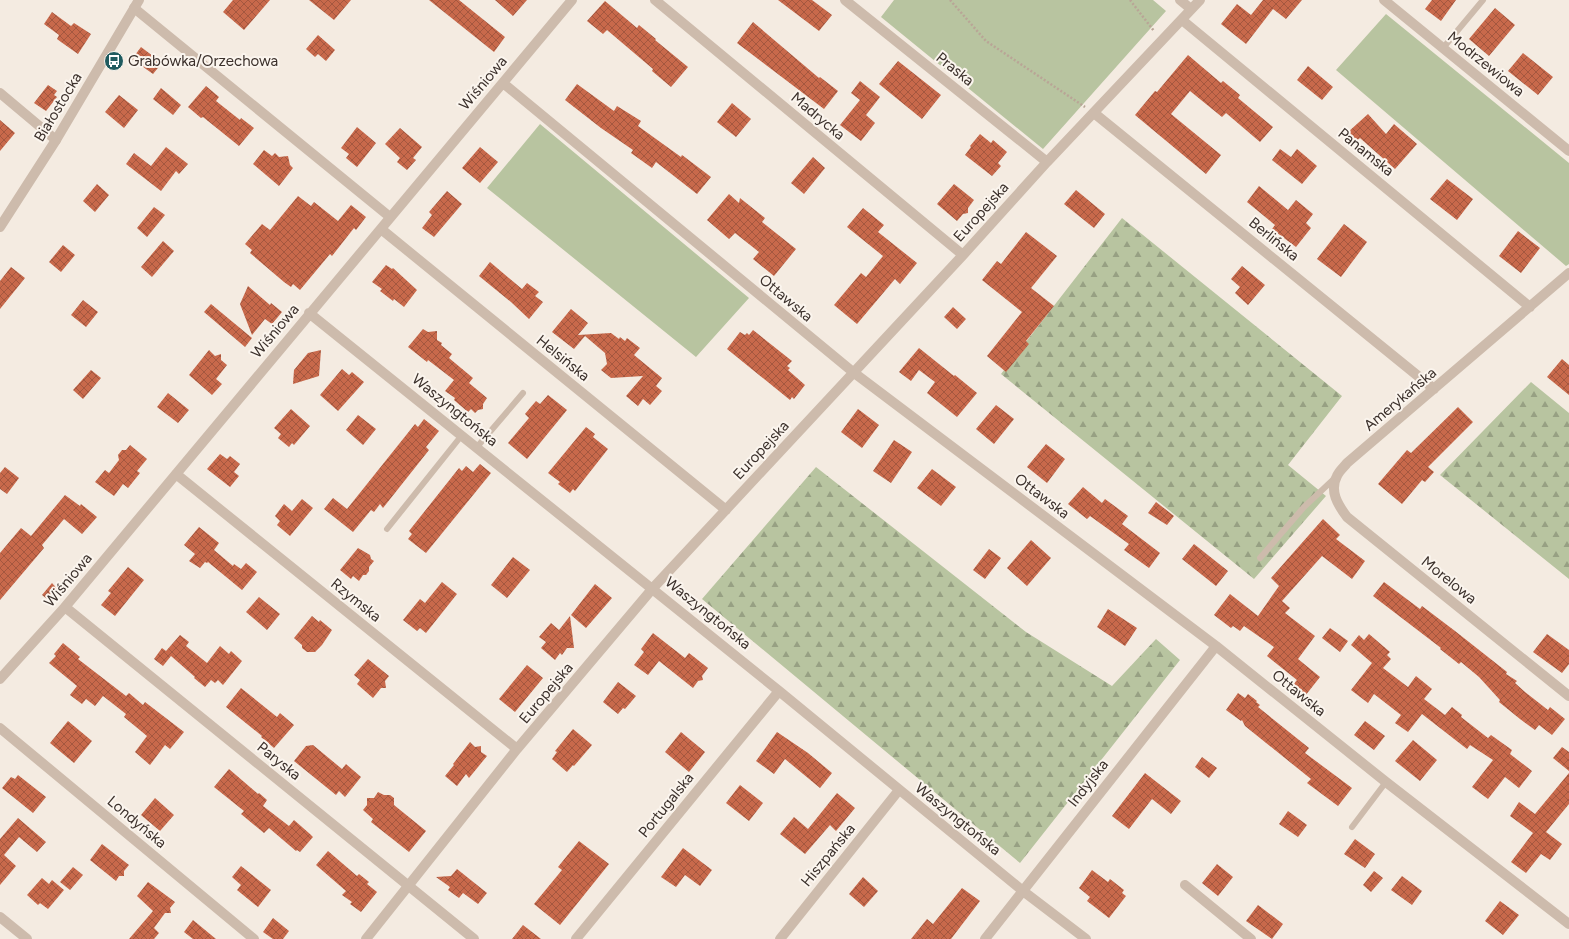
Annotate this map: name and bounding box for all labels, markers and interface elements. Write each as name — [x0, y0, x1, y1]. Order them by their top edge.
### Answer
street label: Modrzewiowa — [1444, 28, 1528, 100]
street label: Praska — [933, 48, 977, 90]
bus stop icon: Grabówka/Orzechowa — [103, 50, 125, 72]
place label: Grabówka/Orzechowa — [128, 52, 278, 70]
street label: Wiśniowa — [455, 53, 511, 113]
street label: Białostocka — [30, 69, 86, 145]
street label: Madrycka — [787, 88, 849, 144]
street label: Panamska — [1334, 124, 1398, 180]
street label: Europejska — [950, 179, 1012, 245]
street label: Berlińska — [1245, 213, 1303, 265]
street label: Ottawska — [756, 271, 816, 325]
street label: Wiśniowa — [247, 301, 303, 361]
street label: Helsińska — [533, 331, 593, 385]
street label: Amerykańska — [1360, 364, 1440, 434]
street label: Waszyngtońska — [408, 370, 502, 450]
street label: Europejska — [729, 417, 793, 483]
street label: Ottawska — [1011, 470, 1073, 522]
street label: Wiśniowa — [40, 550, 96, 610]
street label: Morelowa — [1418, 552, 1480, 608]
street label: Waszyngtońska — [661, 573, 755, 653]
street label: Rzymska — [327, 574, 385, 626]
street label: Europejska — [515, 659, 577, 727]
street label: Ottawska — [1268, 666, 1330, 720]
street label: Paryska — [254, 738, 304, 784]
street label: Indyjska — [1064, 756, 1112, 810]
street label: Portugalska — [635, 769, 697, 841]
street label: Waszyngtońska — [911, 779, 1005, 859]
street label: Londyńska — [104, 792, 170, 852]
street label: Hiszpańska — [797, 820, 859, 890]

